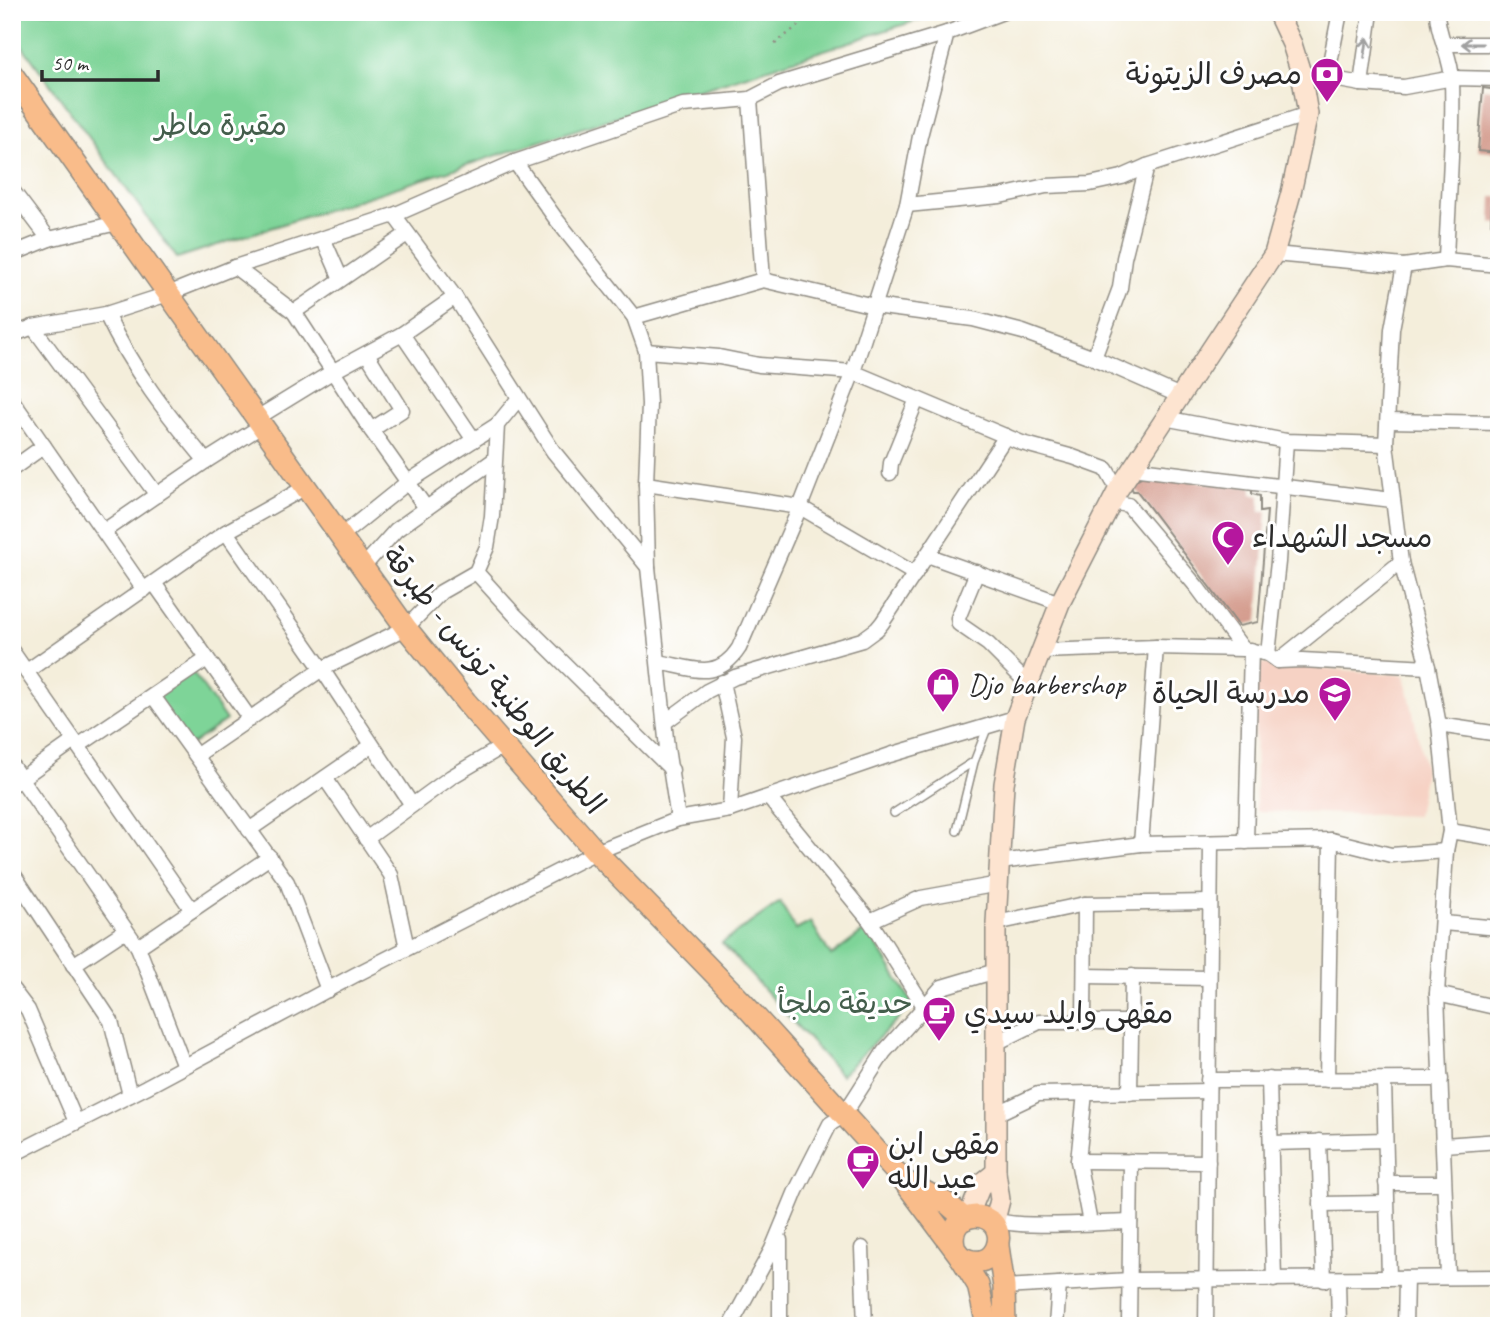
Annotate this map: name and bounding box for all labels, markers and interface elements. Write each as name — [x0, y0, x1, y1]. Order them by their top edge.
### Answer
one-way arrow — [1360, 37, 1373, 60]
one-way arrow — [1460, 37, 1483, 51]
scale bar — [42, 38, 158, 82]
text: 50 m — [52, 50, 90, 76]
place label: مصرف الزيتونة — [1126, 55, 1302, 94]
bank icon: مصرف الزيتونة — [1308, 55, 1346, 104]
park label: مقبرة ماطر — [152, 106, 287, 144]
mosque icon: مسجد الشهداء — [1209, 518, 1247, 567]
place label: مسجد الشهداء — [1252, 518, 1432, 556]
street label: الطريق الوطنية تونس - طبرقة — [374, 538, 614, 822]
shop icon: Djo barbershop — [924, 665, 962, 714]
place label: Djo barbershop — [968, 665, 1127, 703]
place label: مدرسة الحياة — [1152, 674, 1310, 712]
school or university icon: مدرسة الحياة — [1316, 674, 1354, 723]
park label: حديقة ملجأ — [777, 984, 913, 1022]
cafe icon: مقهى وايلد سيدي — [920, 994, 958, 1043]
place label: مقهى وايلد سيدي — [964, 994, 1173, 1034]
place label: مقهى ابن عبد الله — [888, 1125, 1000, 1197]
cafe icon: مقهى ابن عبد الله — [844, 1142, 882, 1191]

